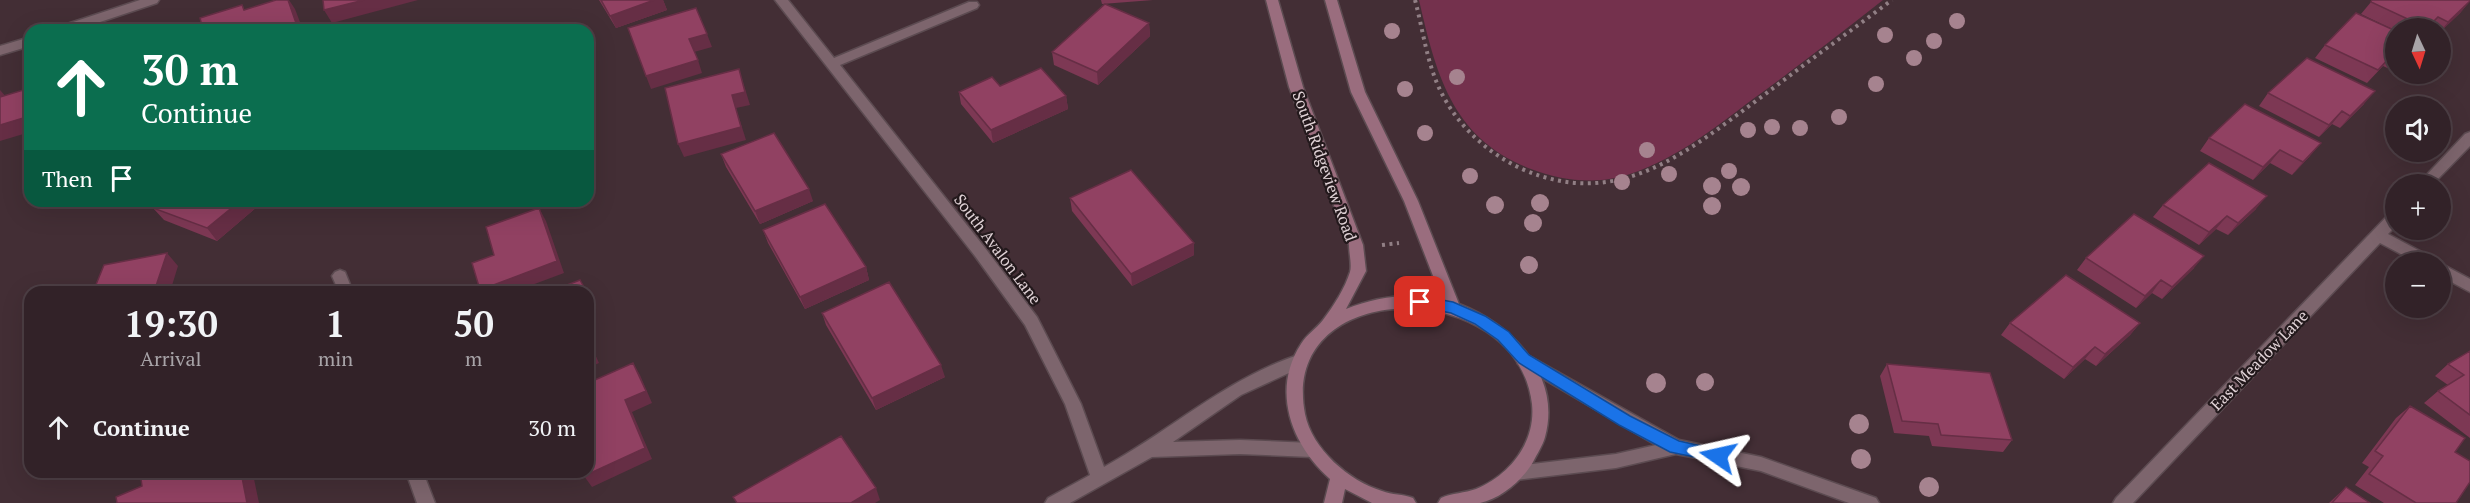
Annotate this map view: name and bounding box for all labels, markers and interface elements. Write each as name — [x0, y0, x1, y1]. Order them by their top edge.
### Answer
north arrow — [2385, 18, 2451, 84]
map controls — [2385, 18, 2451, 318]
text: 30 m — [141, 41, 239, 97]
icon: ahead — [42, 48, 120, 126]
street label: South Ridgeview Road — [1288, 88, 1362, 244]
text: Continue — [141, 95, 252, 131]
button: sound — [2385, 96, 2451, 162]
icon: arrive — [105, 162, 138, 195]
text: Then — [42, 164, 93, 193]
button: + — [2385, 174, 2451, 240]
street label: South Avalon Lane — [949, 189, 1047, 309]
button: − — [2385, 252, 2451, 318]
pin — [1394, 276, 1445, 327]
icon: arrive — [1403, 285, 1436, 318]
text: 19:30 — [124, 300, 218, 347]
text: 1 — [325, 300, 346, 347]
text: 50 — [453, 300, 494, 347]
street label: East Meadow Lane — [2205, 305, 2313, 415]
text: Arrival — [140, 345, 202, 372]
text: min — [318, 345, 353, 372]
text: m — [465, 345, 482, 372]
icon: ahead — [42, 411, 75, 444]
text: Continue — [93, 413, 190, 442]
text: 30 m — [528, 413, 576, 442]
position arrow — [1686, 424, 1750, 488]

